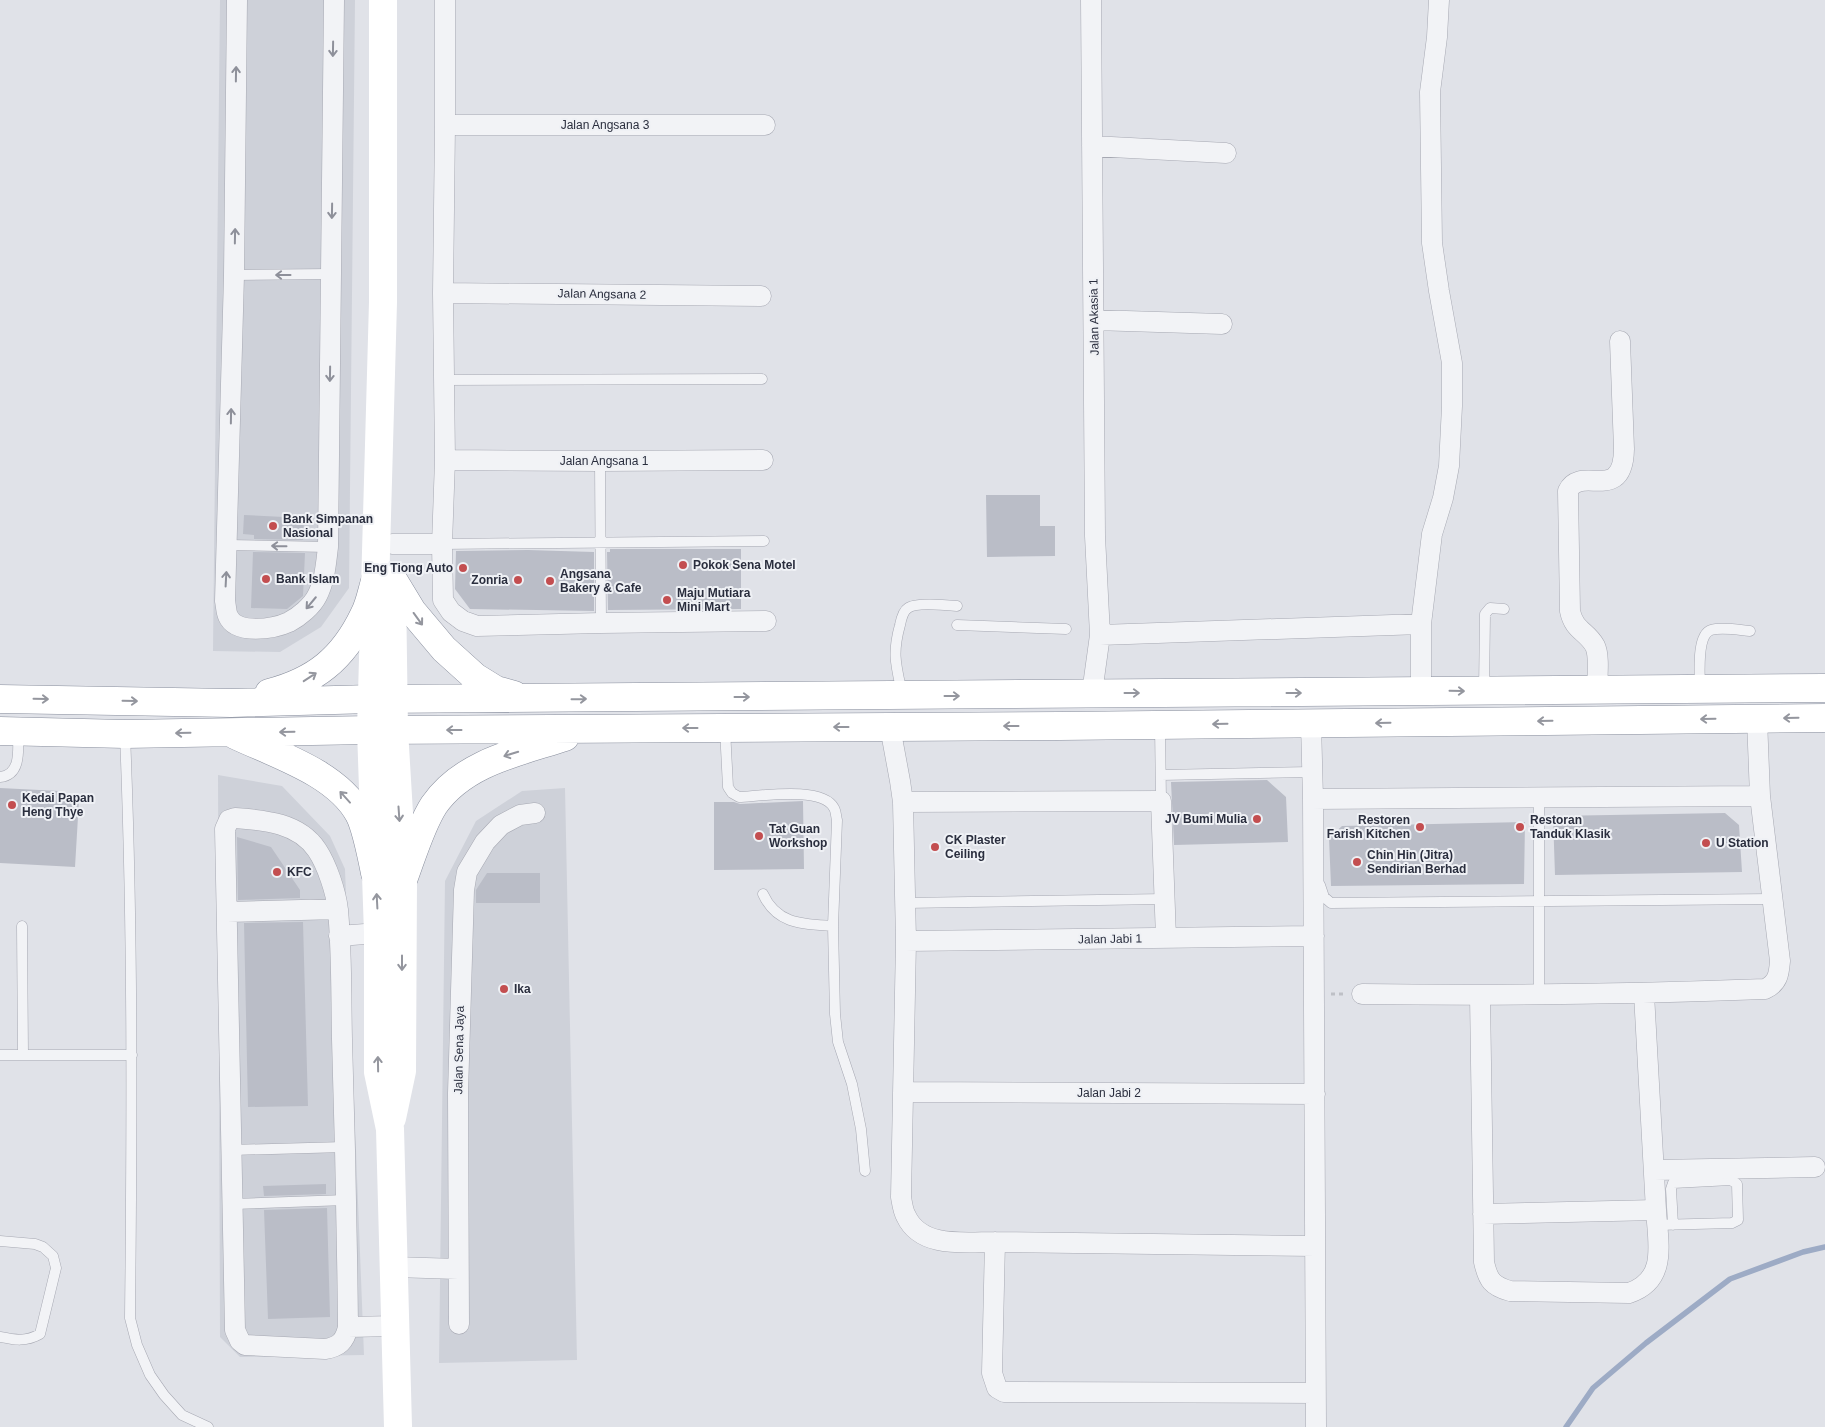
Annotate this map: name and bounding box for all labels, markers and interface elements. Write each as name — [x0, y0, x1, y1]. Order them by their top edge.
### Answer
one-way arrow — [329, 40, 338, 56]
one-way arrow — [231, 66, 241, 82]
street label: Jalan Angsana 3 — [561, 118, 650, 132]
one-way arrow — [327, 202, 337, 219]
one-way arrow — [230, 229, 240, 245]
one-way arrow — [275, 270, 291, 280]
street label: Jalan Akasia 1 — [1086, 278, 1102, 356]
street label: Jalan Angsana 2 — [558, 286, 647, 302]
one-way arrow — [325, 365, 335, 381]
one-way arrow — [226, 409, 236, 425]
street label: Jalan Angsana 1 — [560, 454, 649, 468]
place label: Bank Simpanan Nasional — [283, 512, 373, 540]
marker: Bank Simpanan Nasional — [267, 520, 279, 532]
one-way arrow — [272, 541, 288, 551]
place label: Pokok Sena Motel — [693, 558, 796, 572]
marker: Pokok Sena Motel — [677, 559, 689, 571]
place label: Eng Tiong Auto — [364, 561, 453, 575]
marker: Eng Tiong Auto — [457, 562, 469, 574]
place label: Angsana Bakery & Cafe — [560, 567, 642, 595]
one-way arrow — [222, 571, 231, 587]
place label: Bank Islam — [276, 572, 339, 586]
marker: Bank Islam — [260, 573, 272, 585]
place label: Zonria — [471, 573, 508, 587]
marker: Zonria — [512, 574, 524, 586]
marker: Angsana Bakery & Cafe — [544, 575, 556, 587]
place label: Maju Mutiara Mini Mart — [677, 586, 751, 614]
marker: Maju Mutiara Mini Mart — [661, 594, 673, 606]
one-way arrow — [306, 596, 317, 609]
one-way arrow — [413, 612, 423, 626]
one-way arrow — [303, 672, 317, 682]
one-way arrow — [1448, 686, 1464, 696]
one-way arrow — [1123, 688, 1139, 698]
one-way arrow — [1286, 688, 1302, 698]
one-way arrow — [943, 691, 959, 701]
one-way arrow — [733, 692, 749, 702]
one-way arrow — [571, 694, 587, 703]
one-way arrow — [33, 695, 49, 704]
one-way arrow — [122, 696, 138, 706]
one-way arrow — [1783, 713, 1800, 723]
one-way arrow — [1700, 714, 1716, 724]
one-way arrow — [1538, 716, 1554, 726]
one-way arrow — [1375, 718, 1392, 728]
one-way arrow — [1213, 719, 1229, 729]
one-way arrow — [1003, 721, 1020, 731]
one-way arrow — [834, 722, 850, 732]
one-way arrow — [683, 724, 699, 733]
one-way arrow — [447, 725, 463, 735]
one-way arrow — [279, 727, 295, 736]
one-way arrow — [175, 728, 192, 738]
one-way arrow — [503, 750, 519, 760]
place label: Kedai Papan Heng Thye — [22, 791, 94, 819]
one-way arrow — [339, 791, 351, 803]
marker: Kedai Papan Heng Thye — [6, 799, 18, 811]
one-way arrow — [394, 806, 403, 822]
place label: JV Bumi Mulia — [1165, 812, 1247, 826]
marker: JV Bumi Mulia — [1251, 813, 1263, 825]
place label: Restoren Farish Kitchen — [1327, 813, 1410, 841]
place label: Restoran Tanduk Klasik — [1530, 813, 1611, 841]
marker: Restoren Farish Kitchen — [1414, 821, 1426, 833]
marker: Restoran Tanduk Klasik — [1514, 821, 1526, 833]
place label: Tat Guan Workshop — [769, 822, 827, 850]
marker: Tat Guan Workshop — [753, 830, 765, 842]
place label: CK Plaster Ceiling — [945, 833, 1006, 861]
place label: U Station — [1716, 836, 1769, 850]
marker: U Station — [1700, 837, 1712, 849]
marker: CK Plaster Ceiling — [929, 841, 941, 853]
place label: Chin Hin (Jitra) Sendirian Berhad — [1367, 848, 1466, 876]
marker: Chin Hin (Jitra) Sendirian Berhad — [1351, 856, 1363, 868]
place label: KFC — [287, 865, 312, 879]
marker: KFC — [271, 866, 283, 878]
one-way arrow — [372, 894, 381, 910]
street label: Jalan Jabi 1 — [1078, 931, 1142, 947]
one-way arrow — [397, 955, 407, 971]
place label: Ika — [514, 982, 531, 996]
marker: Ika — [498, 983, 510, 995]
street label: Jalan Sena Jaya — [451, 1005, 467, 1094]
one-way arrow — [373, 1056, 383, 1072]
street label: Jalan Jabi 2 — [1077, 1086, 1141, 1100]

